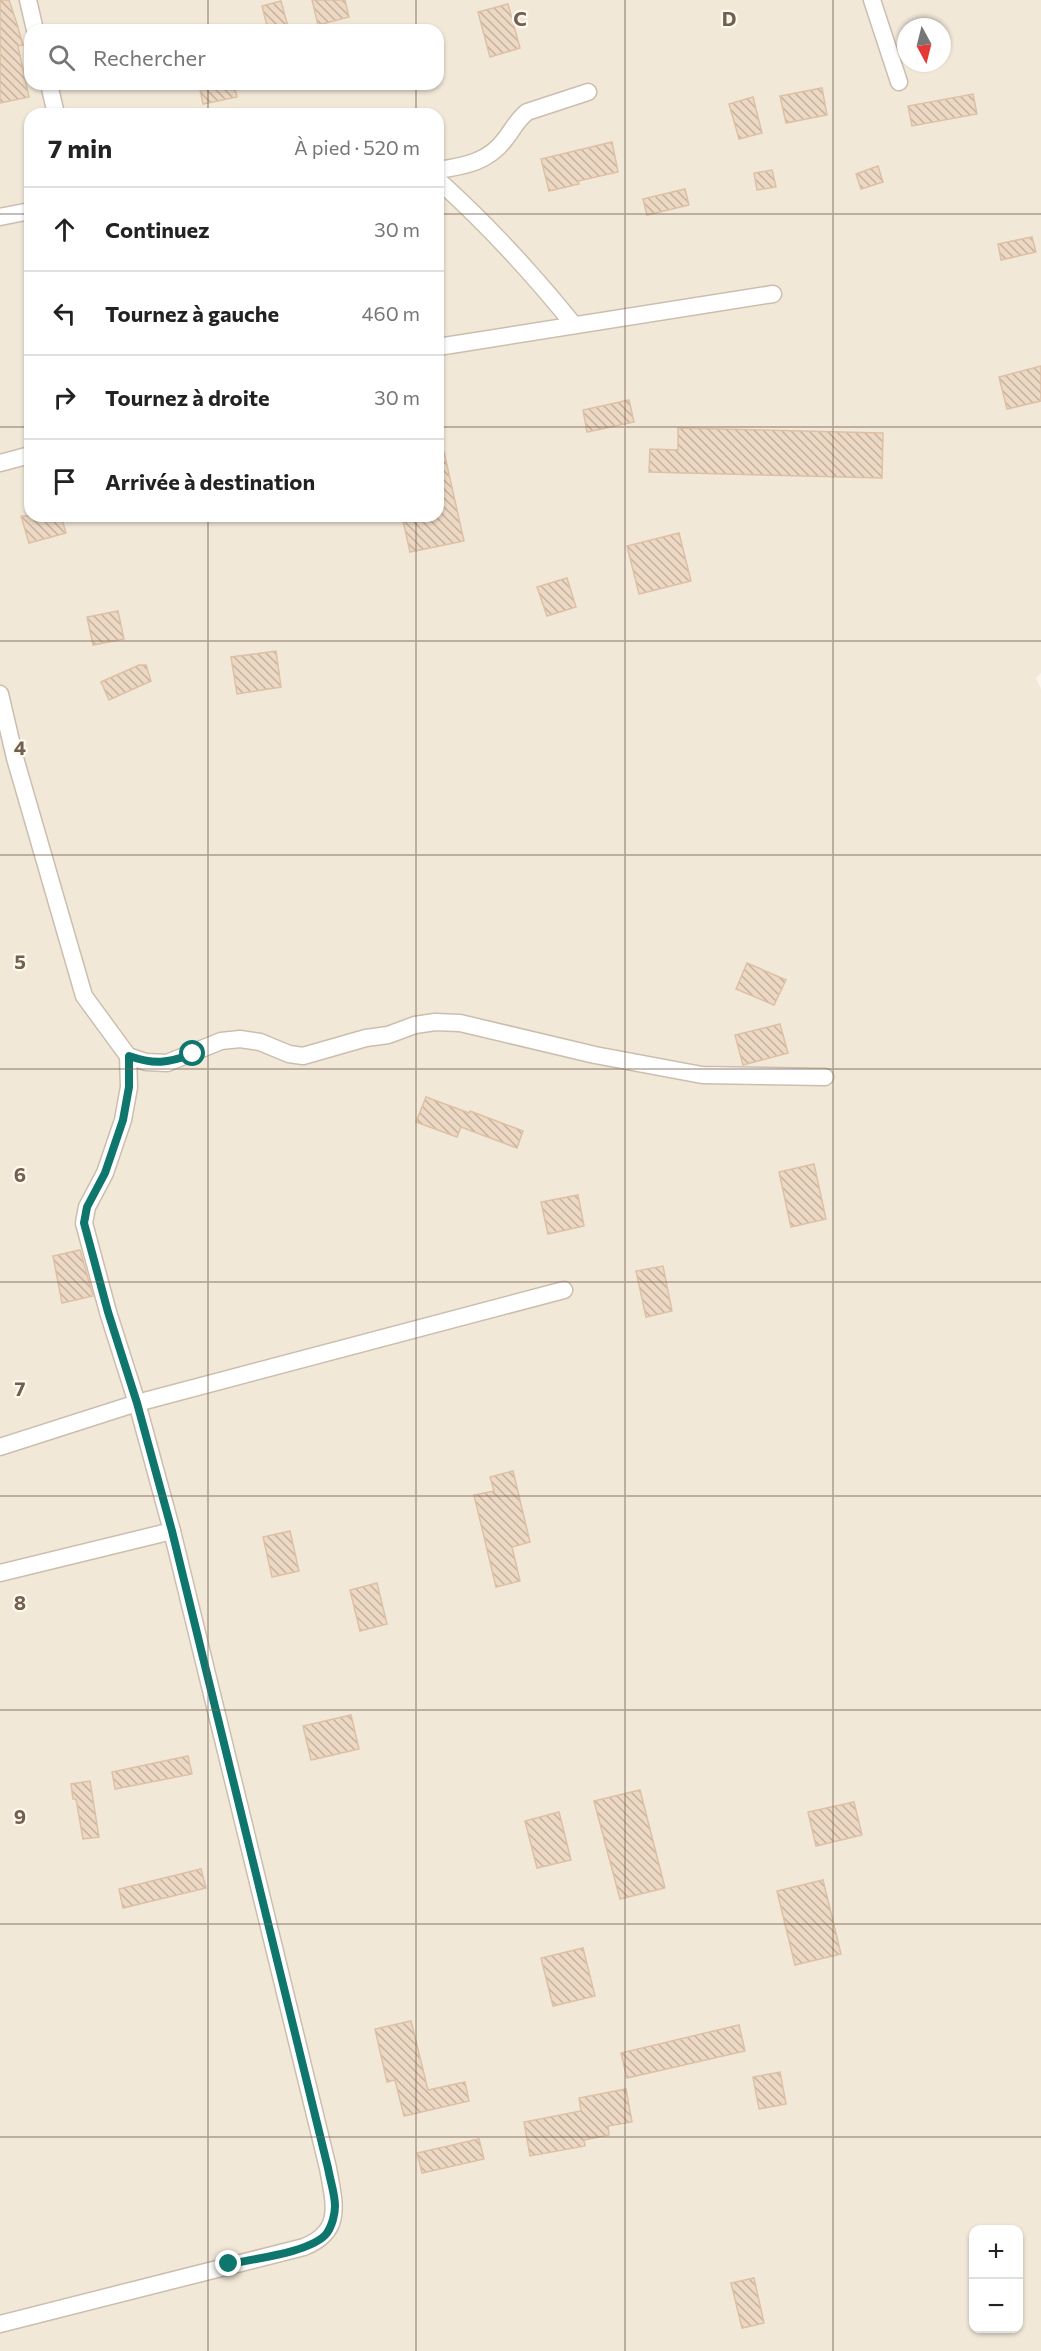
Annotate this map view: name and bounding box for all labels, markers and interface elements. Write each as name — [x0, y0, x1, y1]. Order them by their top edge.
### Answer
text: C — [513, 6, 527, 30]
text: D — [722, 6, 736, 30]
north arrow — [897, 18, 951, 72]
search box — [24, 24, 444, 90]
icon: search — [45, 41, 78, 74]
text: Rechercher — [93, 44, 206, 71]
text: 7 min — [48, 132, 112, 163]
text: À pied · 520 m — [294, 135, 420, 159]
icon: ahead — [48, 213, 81, 246]
text: Continuez — [105, 216, 210, 243]
text: 30 m — [374, 217, 420, 241]
icon: left — [48, 297, 81, 330]
text: Tournez à gauche — [105, 300, 279, 327]
text: 460 m — [362, 301, 420, 325]
icon: right — [48, 381, 81, 414]
text: Tournez à droite — [105, 384, 270, 411]
text: 30 m — [374, 385, 420, 409]
icon: arrive — [48, 465, 81, 498]
text: Arrivée à destination — [105, 468, 315, 495]
text: 4 — [14, 735, 26, 759]
text: 5 — [14, 949, 26, 973]
route start — [179, 1040, 205, 1066]
text: 6 — [14, 1162, 26, 1186]
text: 7 — [15, 1376, 26, 1400]
text: 8 — [14, 1590, 26, 1614]
text: 9 — [14, 1804, 26, 1828]
map controls — [969, 2225, 1023, 2333]
button: + — [969, 2225, 1023, 2279]
route end — [215, 2250, 241, 2276]
button: − — [969, 2279, 1023, 2333]

